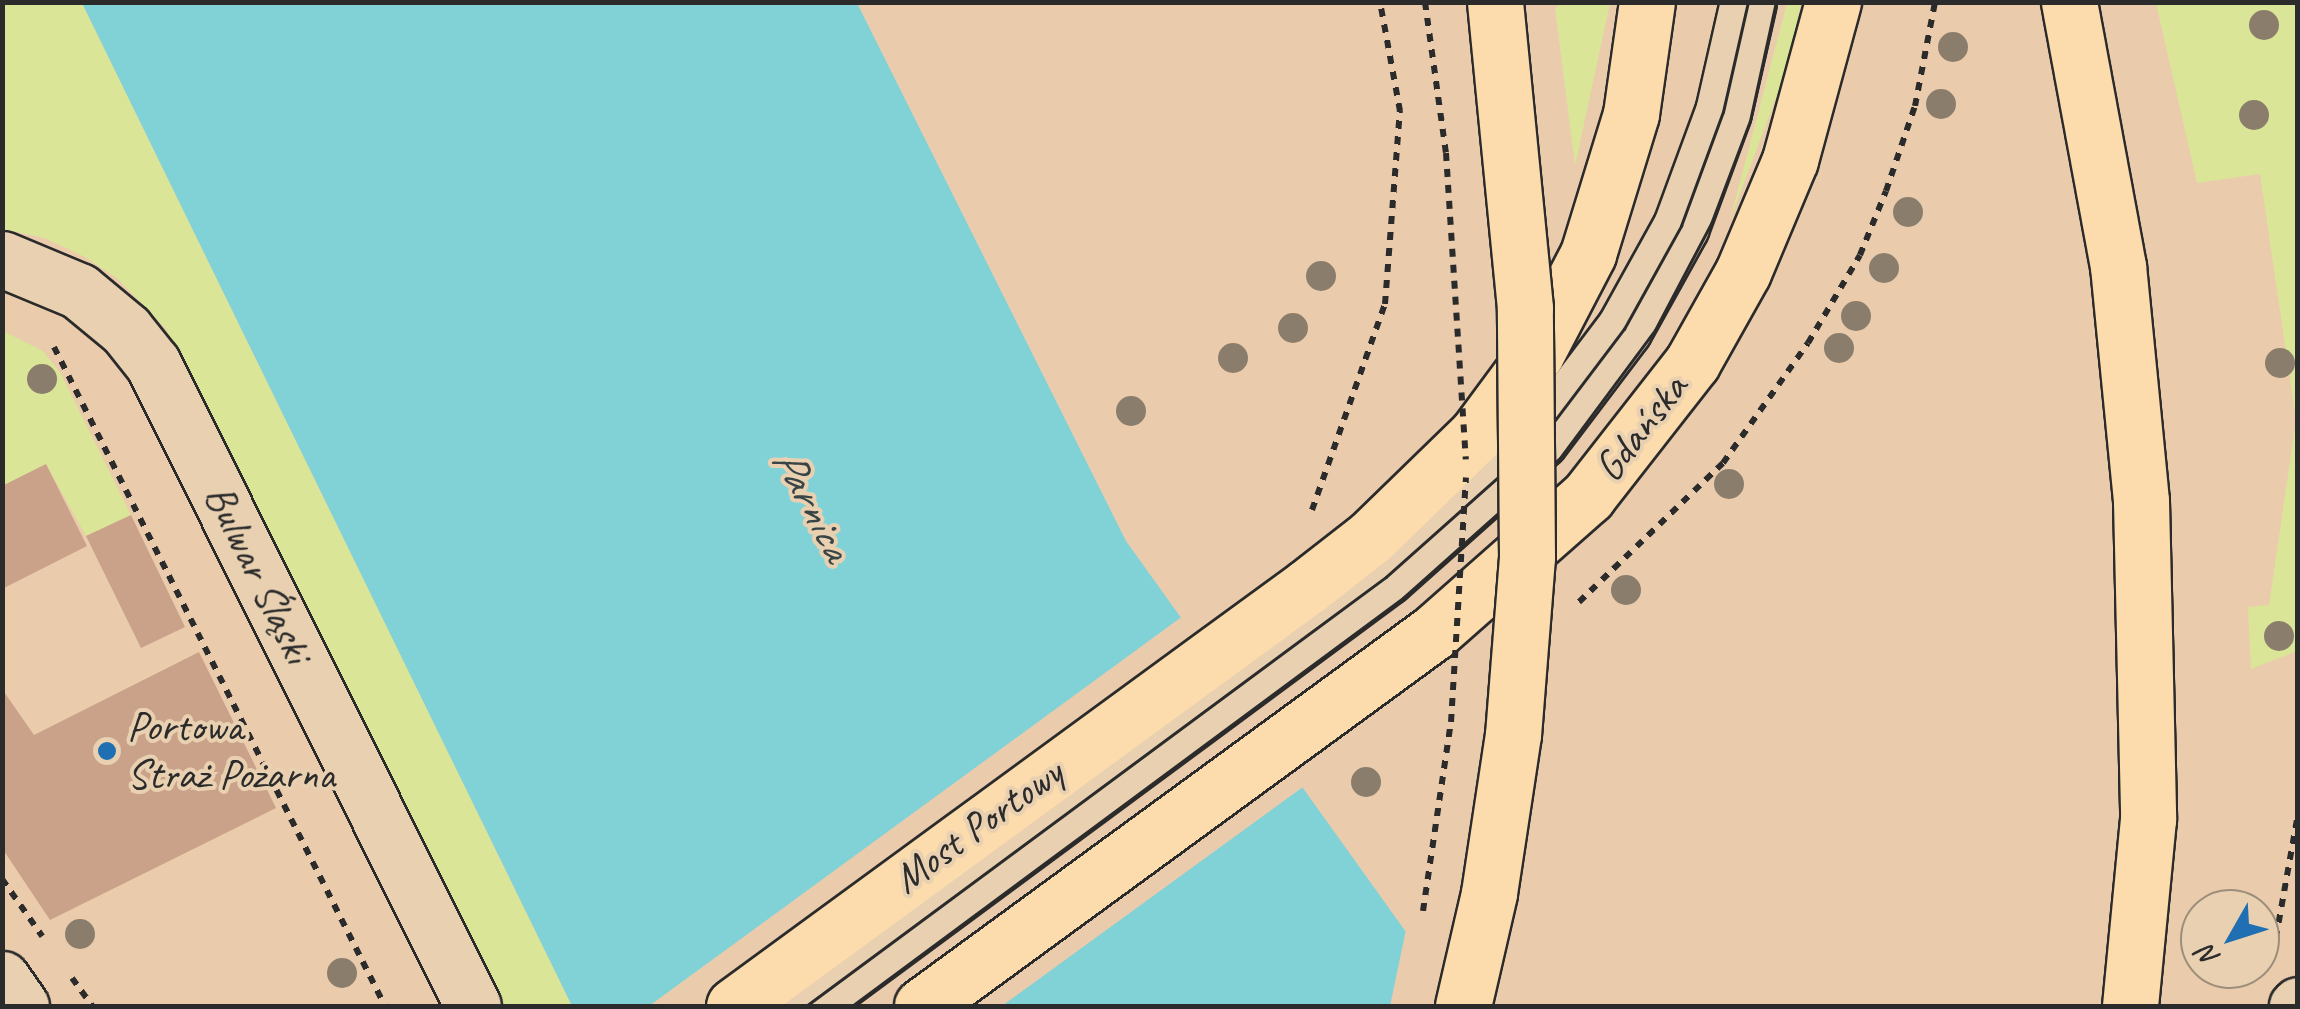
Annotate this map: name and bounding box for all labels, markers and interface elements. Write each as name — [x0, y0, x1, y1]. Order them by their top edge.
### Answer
street label: Gdańska — [1584, 364, 1698, 492]
water label: Parnica — [760, 439, 864, 569]
street label: Bulwar Śląski — [193, 477, 323, 671]
place label: Portowa Straż Pożarna — [127, 702, 335, 800]
marker: Portowa Straż Pożarna — [96, 740, 118, 762]
street label: Most Portowy — [884, 748, 1072, 904]
north arrow — [2180, 889, 2280, 989]
text: N — [2189, 939, 2227, 975]

